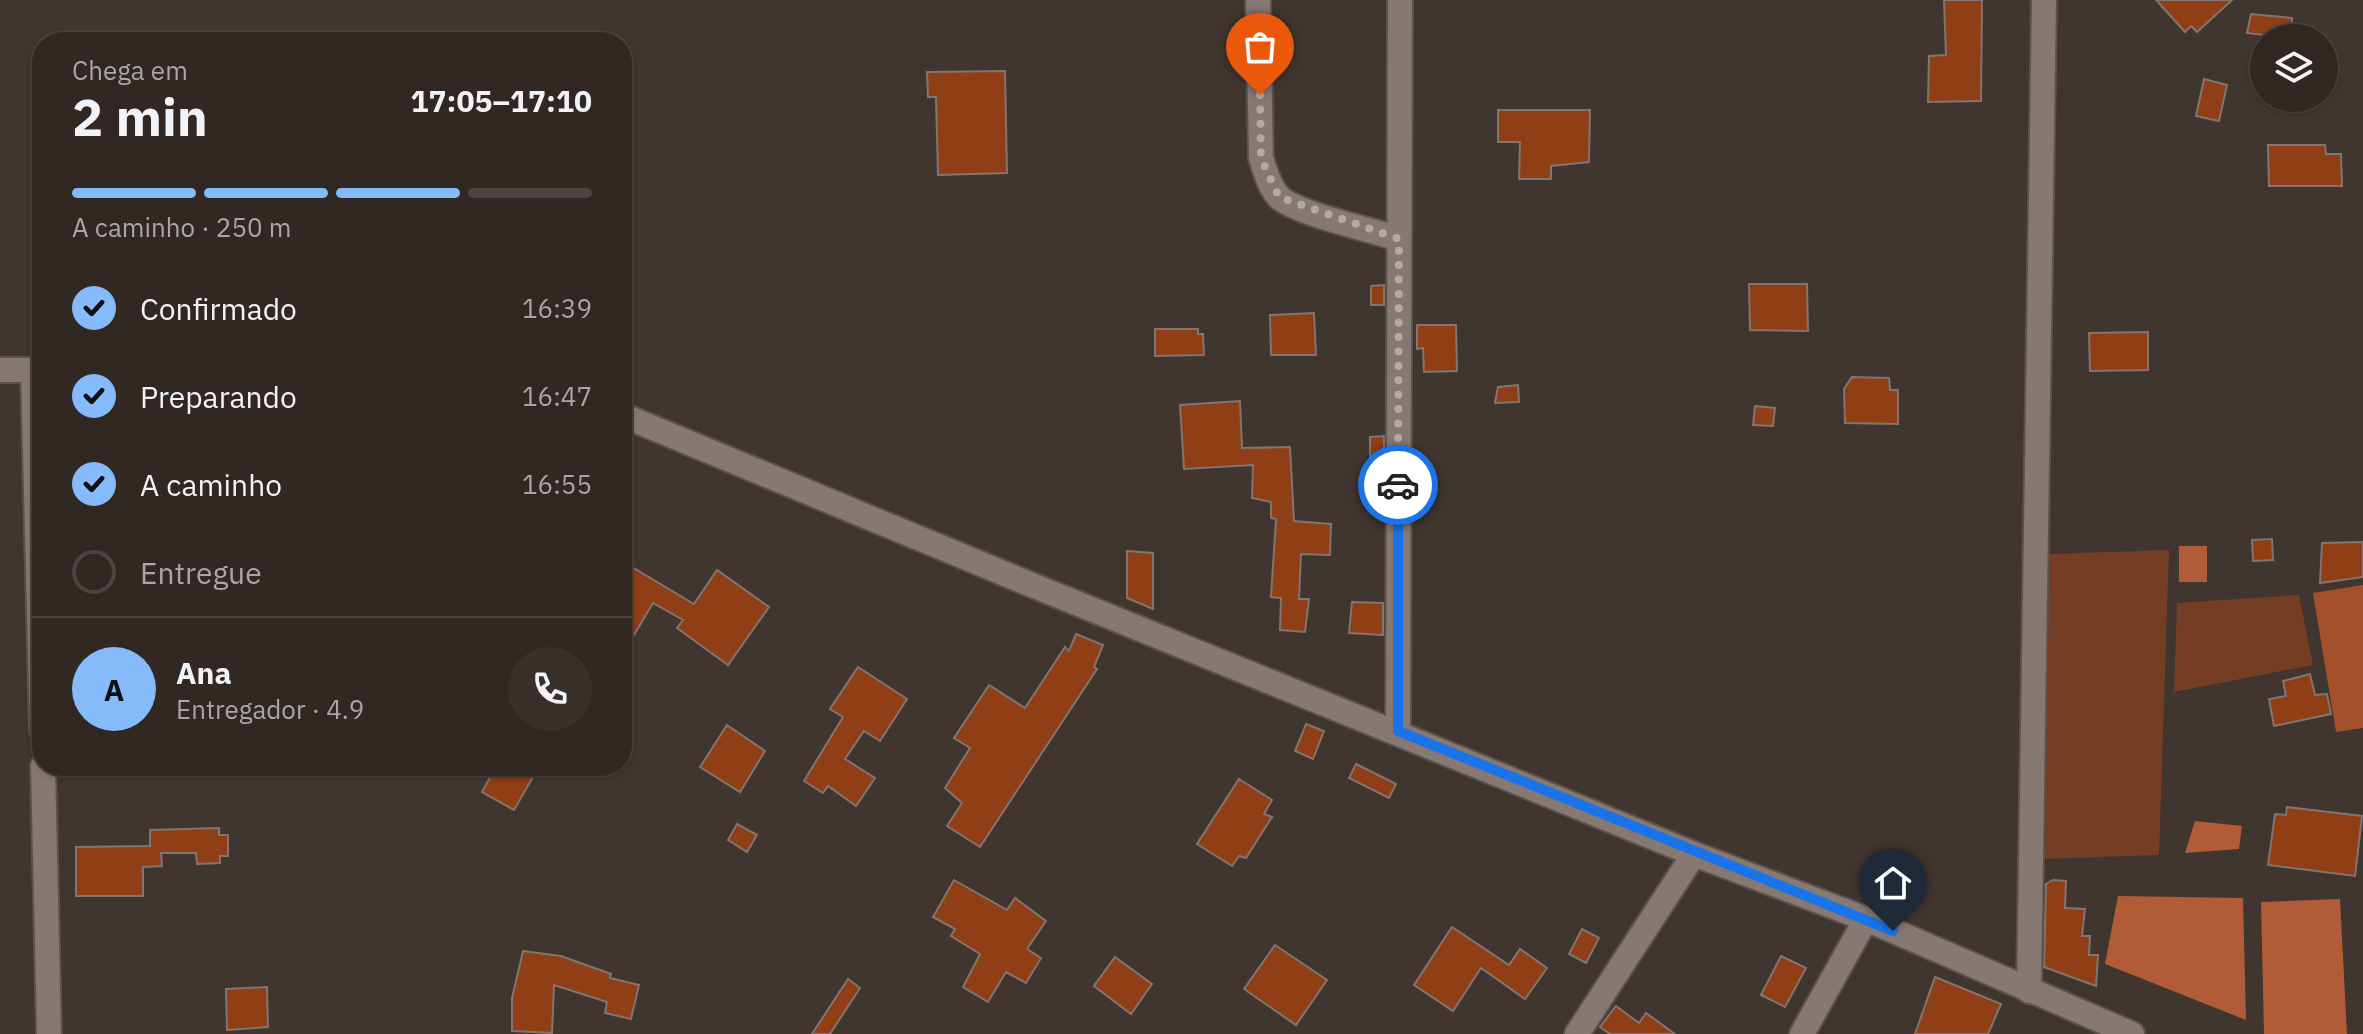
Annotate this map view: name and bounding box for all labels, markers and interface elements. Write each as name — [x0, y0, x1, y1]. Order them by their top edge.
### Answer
pin — [1226, 13, 1294, 95]
map controls — [2250, 24, 2338, 112]
button: layers — [2250, 24, 2338, 112]
icon: bag — [1238, 25, 1282, 69]
text: Chega em — [72, 53, 188, 87]
text: 17:05–17:10 — [411, 81, 592, 120]
text: 2 min — [72, 83, 208, 150]
text: A caminho · 250 m — [72, 210, 291, 244]
icon: check — [72, 286, 116, 330]
text: Confirmado — [140, 289, 297, 328]
text: 16:39 — [522, 291, 592, 325]
icon: check — [72, 374, 116, 418]
text: Preparando — [140, 377, 297, 416]
text: 16:47 — [522, 379, 592, 413]
courier — [1358, 445, 1438, 525]
icon: check — [72, 462, 116, 506]
icon: car — [1376, 463, 1420, 507]
text: A caminho — [140, 465, 282, 504]
text: 16:55 — [522, 467, 592, 501]
text: Entregue — [140, 553, 262, 592]
button: phone — [508, 647, 592, 731]
text: Ana — [176, 653, 232, 692]
text: A — [104, 670, 124, 709]
text: Entregador · 4.9 — [176, 692, 364, 726]
pin — [1859, 849, 1927, 931]
icon: home — [1871, 861, 1915, 905]

